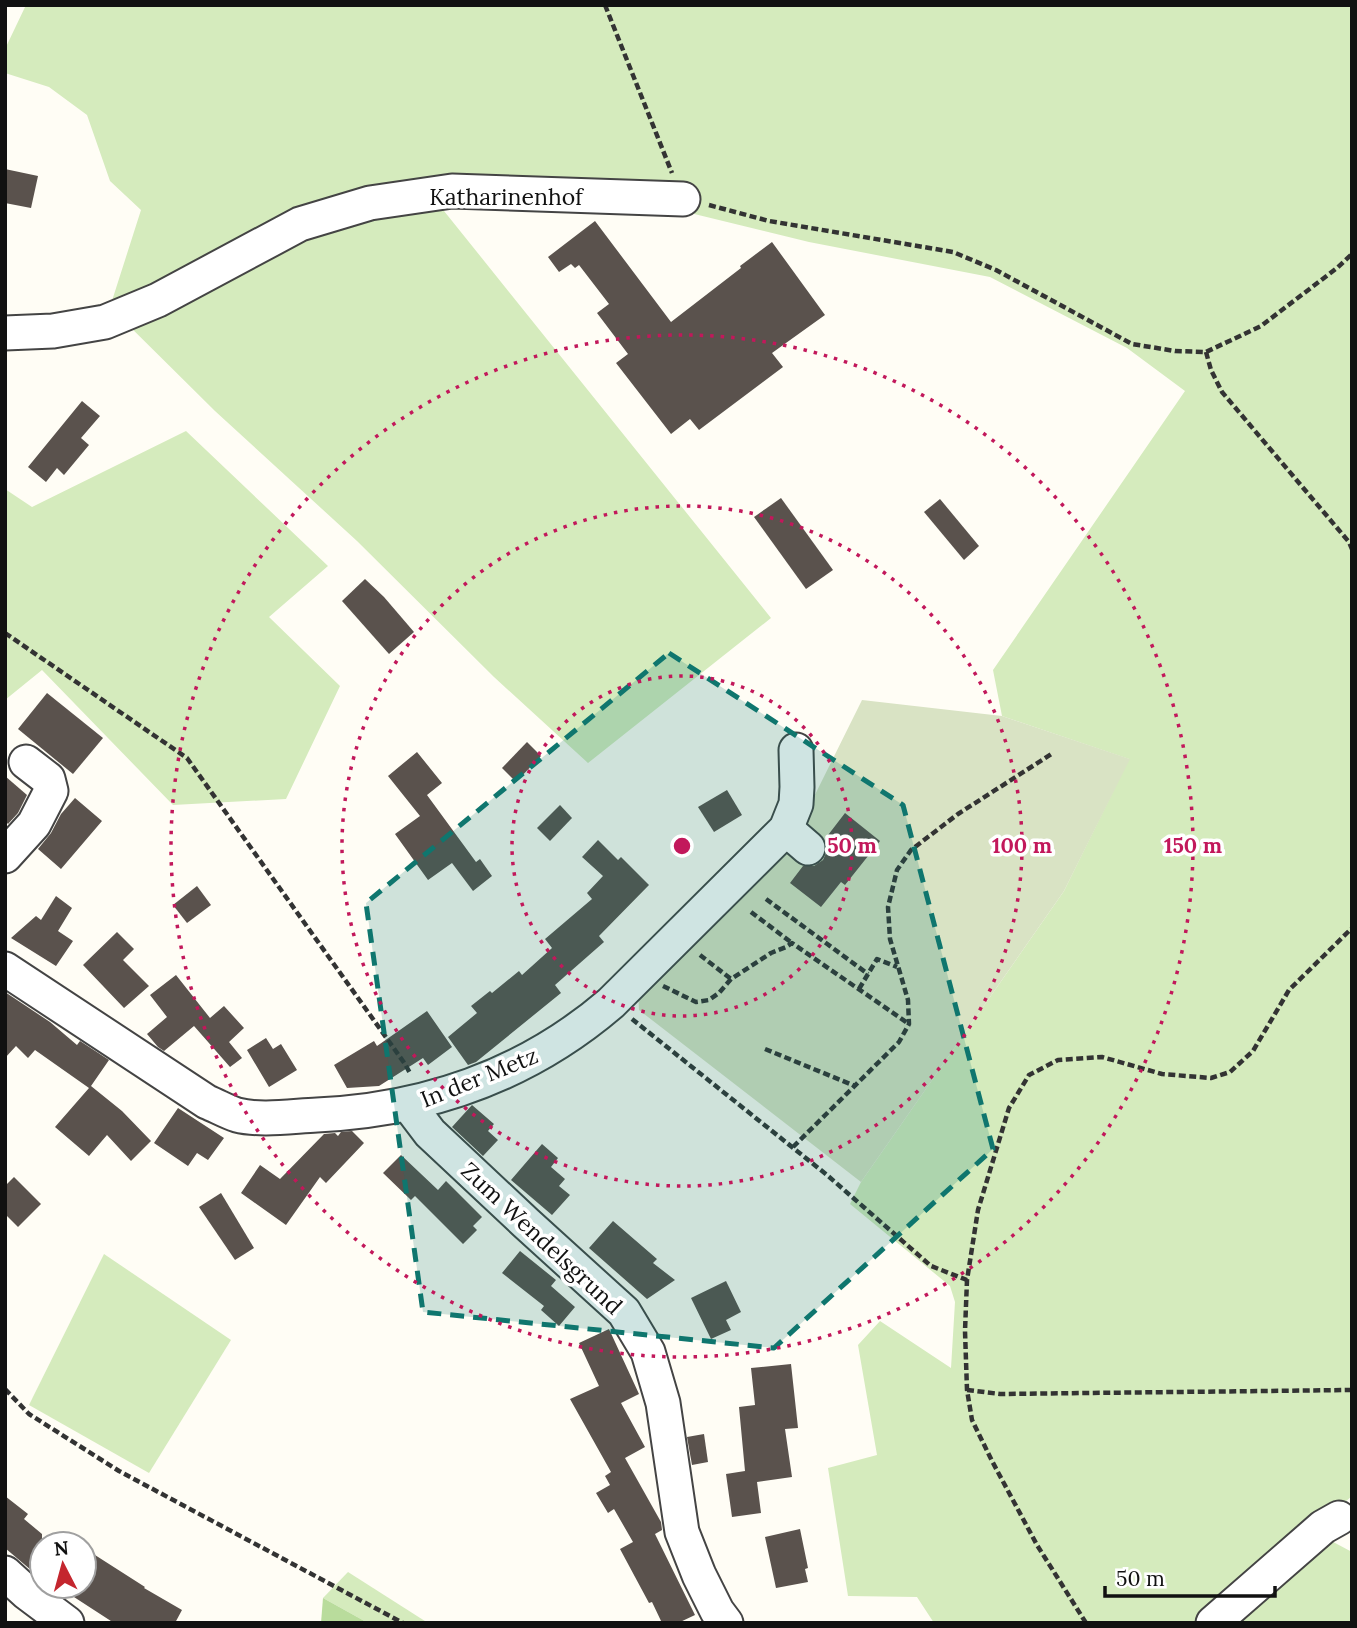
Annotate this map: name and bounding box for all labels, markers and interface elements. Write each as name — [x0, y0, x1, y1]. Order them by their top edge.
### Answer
street label: Katharinenhof — [429, 182, 585, 211]
text: 50 m — [827, 832, 877, 859]
text: 100 m — [992, 832, 1052, 859]
text: 150 m — [1164, 832, 1222, 859]
centre of rings — [670, 834, 694, 858]
street label: In der Metz — [416, 1040, 542, 1114]
street label: Zum Wendelsgrund — [455, 1156, 629, 1320]
north arrow — [28, 1530, 98, 1600]
text: N — [53, 1535, 70, 1561]
scale bar — [1105, 1554, 1275, 1598]
text: 50 m — [1116, 1565, 1165, 1592]

